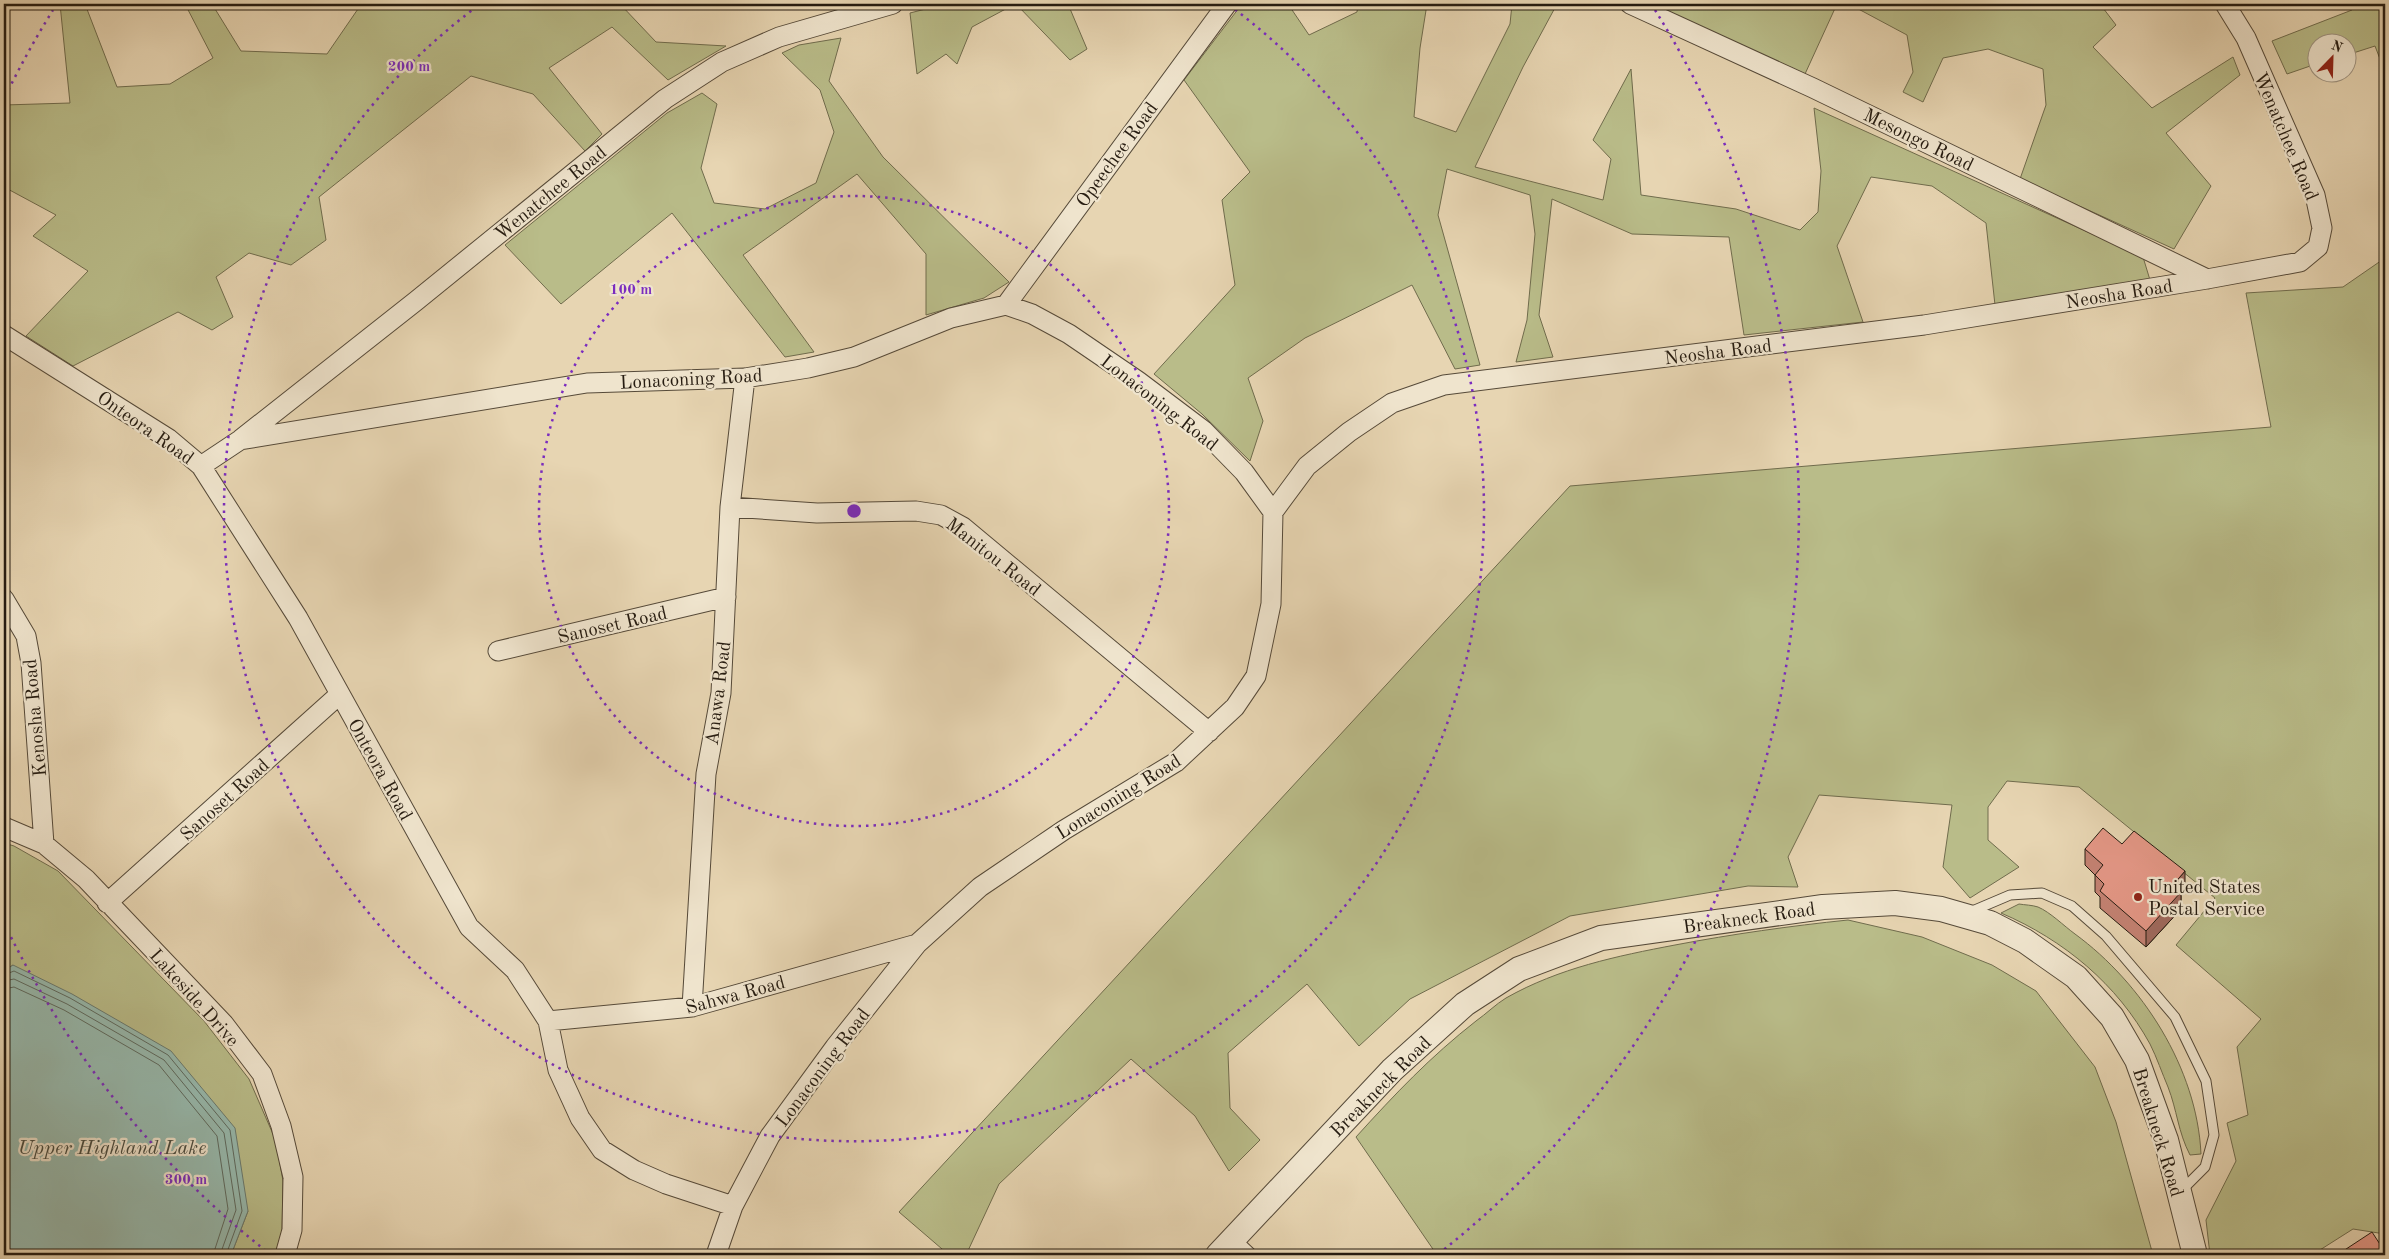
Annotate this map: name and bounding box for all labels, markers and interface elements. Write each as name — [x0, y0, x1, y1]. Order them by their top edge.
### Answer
north arrow — [2306, 32, 2356, 82]
text: N — [2329, 38, 2345, 56]
text: 200 m — [388, 60, 430, 75]
street label: Wenatchee Road — [2249, 70, 2320, 204]
street label: Opeechee Road — [1074, 100, 1162, 211]
street label: Mesongo Road — [1860, 106, 1976, 176]
street label: Wenatchee Road — [492, 143, 611, 245]
street label: Neosha Road — [2064, 278, 2174, 313]
text: 100 m — [610, 283, 652, 298]
street label: Neosha Road — [1663, 337, 1773, 370]
street label: Lonaconing Road — [1096, 352, 1221, 456]
street label: Lonaconing Road — [619, 367, 763, 394]
street label: Onteora Road — [93, 389, 196, 469]
centre of rings — [845, 502, 863, 520]
street label: Manitou Road — [941, 515, 1044, 601]
street label: Sanoset Road — [556, 605, 669, 648]
street label: Anawa Road — [704, 640, 735, 747]
street label: Kenosha Road — [22, 658, 51, 778]
street label: Onteora Road — [343, 716, 415, 824]
street label: Lonaconing Road — [1054, 752, 1185, 844]
street label: Sanoset Road — [178, 756, 274, 845]
place label: United States Postal Service — [2148, 879, 2265, 920]
marker: United States Postal Service — [2132, 891, 2144, 903]
street label: Breakneck Road — [1682, 901, 1817, 938]
street label: Lakeside Drive — [145, 946, 242, 1051]
street label: Sahwa Road — [684, 974, 788, 1019]
street label: Lonaconing Road — [773, 1006, 875, 1131]
street label: Breakneck Road — [1328, 1034, 1436, 1142]
street label: Breakneck Road — [2128, 1066, 2185, 1200]
water label: Upper Highland Lake — [18, 1139, 206, 1159]
text: 300 m — [165, 1173, 207, 1188]

